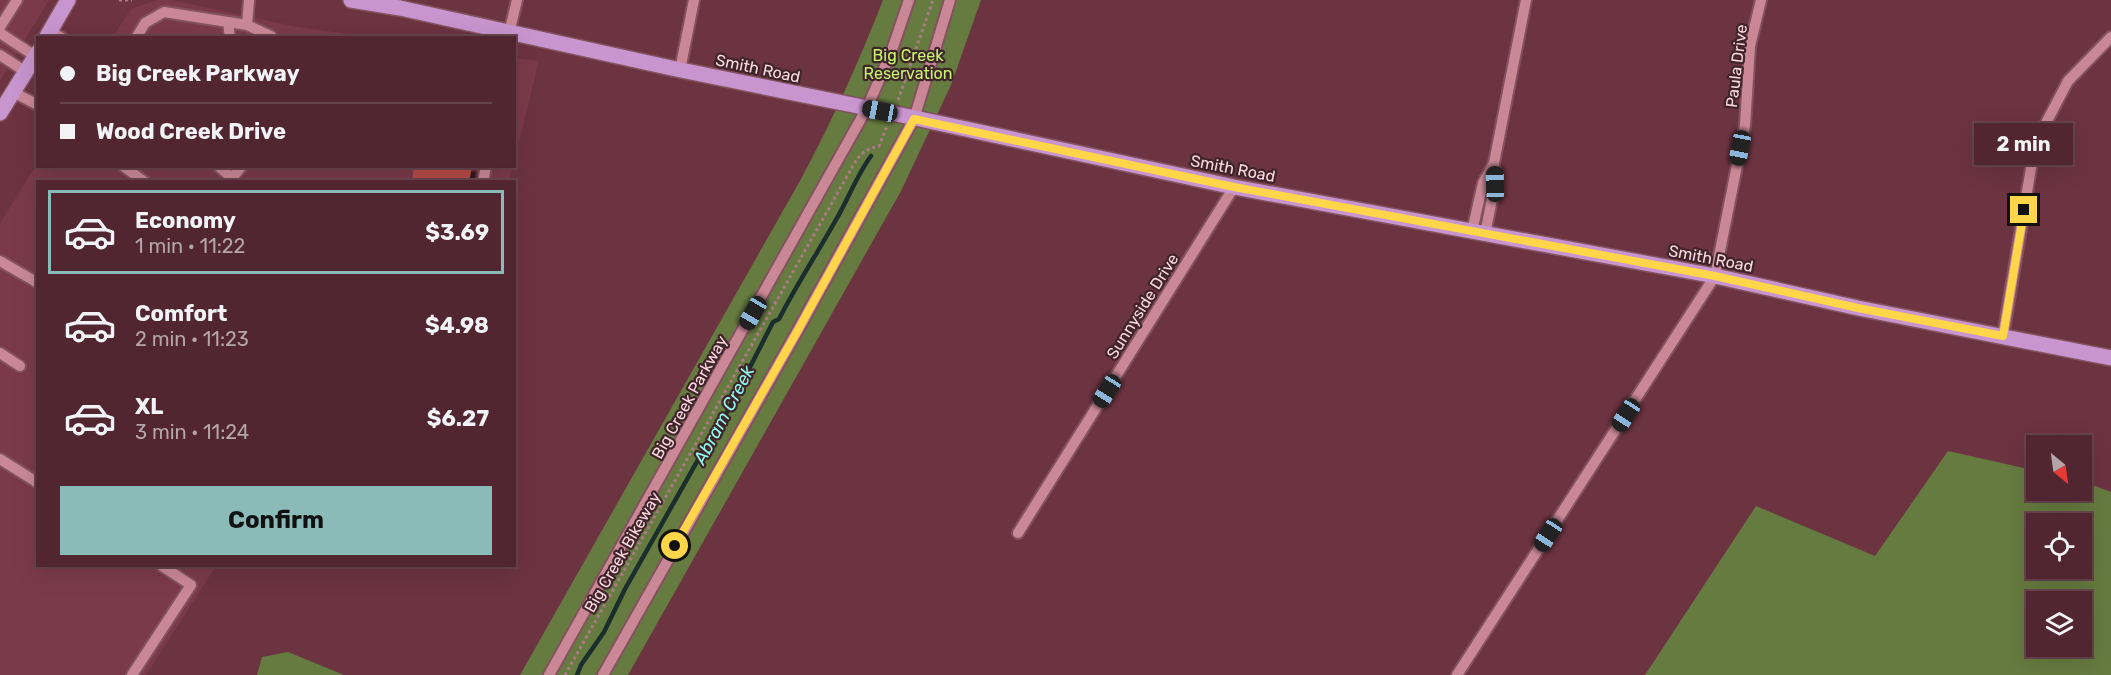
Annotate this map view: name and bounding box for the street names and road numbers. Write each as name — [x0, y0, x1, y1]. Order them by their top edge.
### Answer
street label: Paula Drive — [1722, 23, 1751, 109]
street label: Smith Road — [714, 50, 802, 87]
street label: Smith Road — [1189, 151, 1277, 186]
street label: Smith Road — [1667, 241, 1755, 276]
street label: Sunnyside Drive — [1103, 250, 1182, 362]
street label: Big Creek Parkway — [648, 332, 731, 462]
street label: Big Creek Bikeway — [580, 489, 665, 616]

